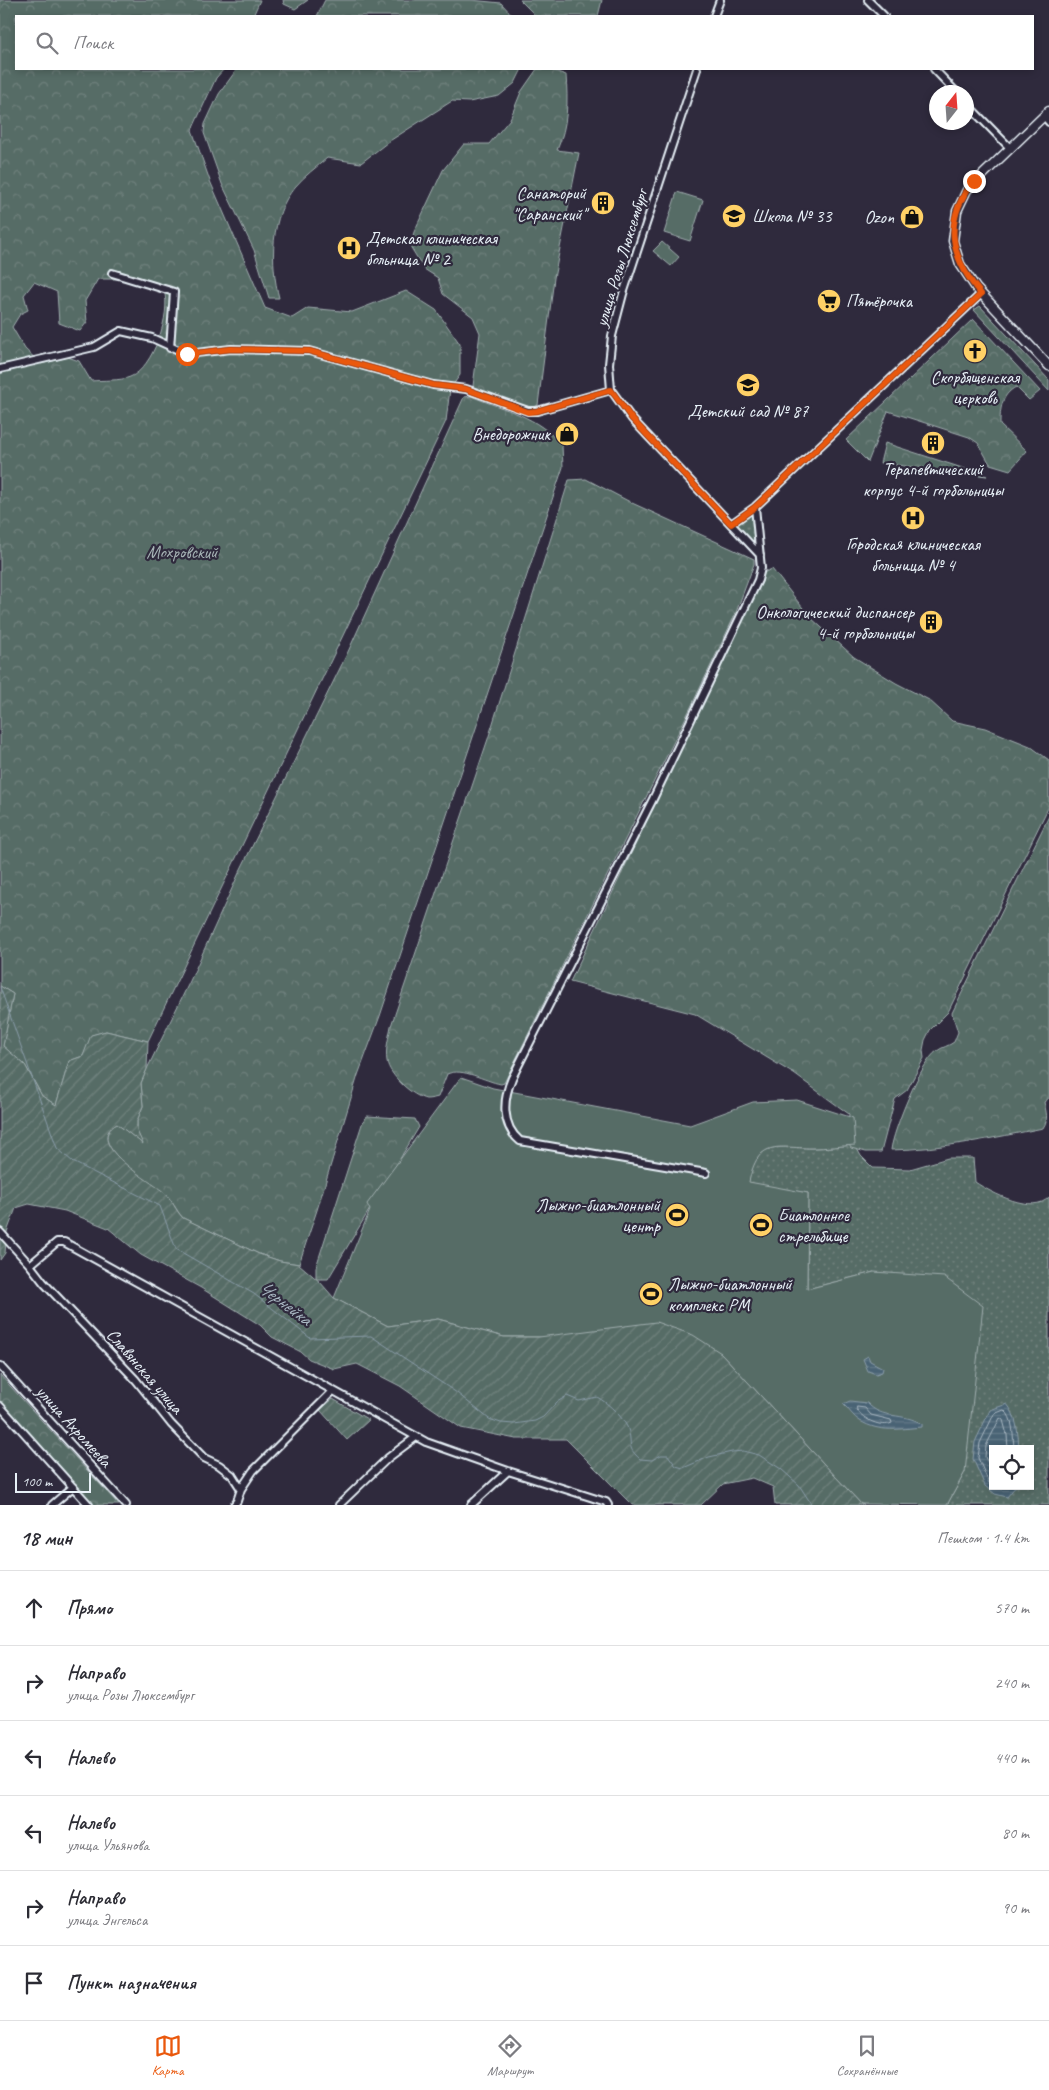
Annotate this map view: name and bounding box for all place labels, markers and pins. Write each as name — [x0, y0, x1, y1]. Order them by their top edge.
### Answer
place label: Санаторий "Саранский" — [512, 182, 590, 225]
building icon: Санаторий "Саранский" — [590, 190, 616, 216]
school or university icon: Школа № 33 — [721, 203, 747, 229]
shop icon: Ozon — [899, 204, 925, 230]
place label: Школа № 33 — [752, 205, 833, 227]
place label: Ozon — [864, 206, 895, 228]
place label: Детская клиническая больница № 2 — [366, 227, 498, 270]
hospital icon: Детская клиническая больница № 2 — [336, 235, 362, 261]
supermarket icon: Пятёрочка — [816, 288, 842, 314]
place label: Пятёрочка — [846, 290, 914, 312]
church icon: Скорбященская церковь — [962, 338, 988, 364]
place label: Скорбященская церковь — [931, 366, 1021, 409]
school or university icon: Детский сад № 87 — [735, 372, 761, 398]
place label: Детский сад № 87 — [688, 400, 809, 422]
shop icon: Внедорожник — [554, 421, 580, 447]
place label: Внедорожник — [472, 423, 551, 445]
building icon: Терапевтический корпус 4-й горбольницы — [920, 430, 946, 456]
place label: Терапевтический корпус 4-й горбольницы — [863, 458, 1005, 501]
hospital icon: Городская клиническая больница № 4 — [900, 505, 926, 531]
place label: Городская клиническая больница № 4 — [846, 533, 982, 576]
place label: Онкологический диспансер 4-й горбольницы — [756, 601, 915, 644]
building icon: Онкологический диспансер 4-й горбольницы — [918, 609, 944, 635]
place label: Лыжно-биатлонный центр — [536, 1194, 661, 1237]
sports icon: Лыжно-биатлонный центр — [664, 1202, 690, 1228]
place label: Биатлонное стрельбище — [778, 1204, 850, 1247]
sports icon: Биатлонное стрельбище — [748, 1212, 774, 1238]
place label: Лыжно-биатлонный комплекс РМ — [668, 1273, 793, 1316]
sports icon: Лыжно-биатлонный комплекс РМ — [638, 1281, 664, 1307]

